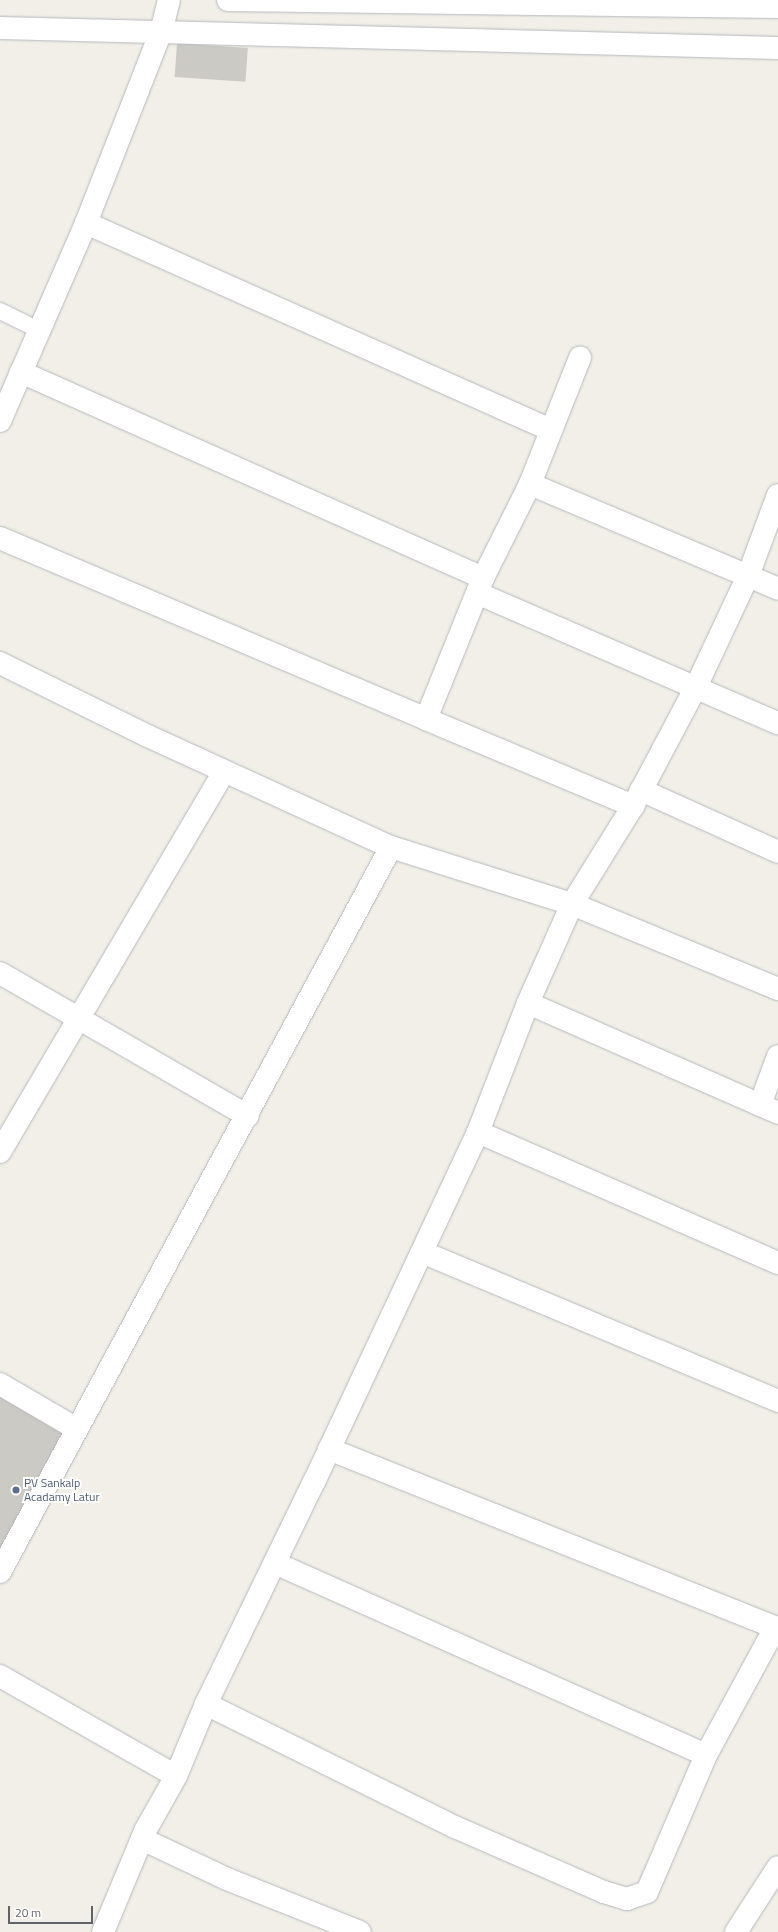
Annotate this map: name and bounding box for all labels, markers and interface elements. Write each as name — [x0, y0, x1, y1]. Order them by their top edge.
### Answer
place label: PV Sankalp Acadamy Latur — [24, 1476, 100, 1504]
marker: PV Sankalp Acadamy Latur — [11, 1485, 21, 1495]
scale bar — [10, 1898, 95, 1924]
text: 20 m — [15, 1903, 41, 1922]

